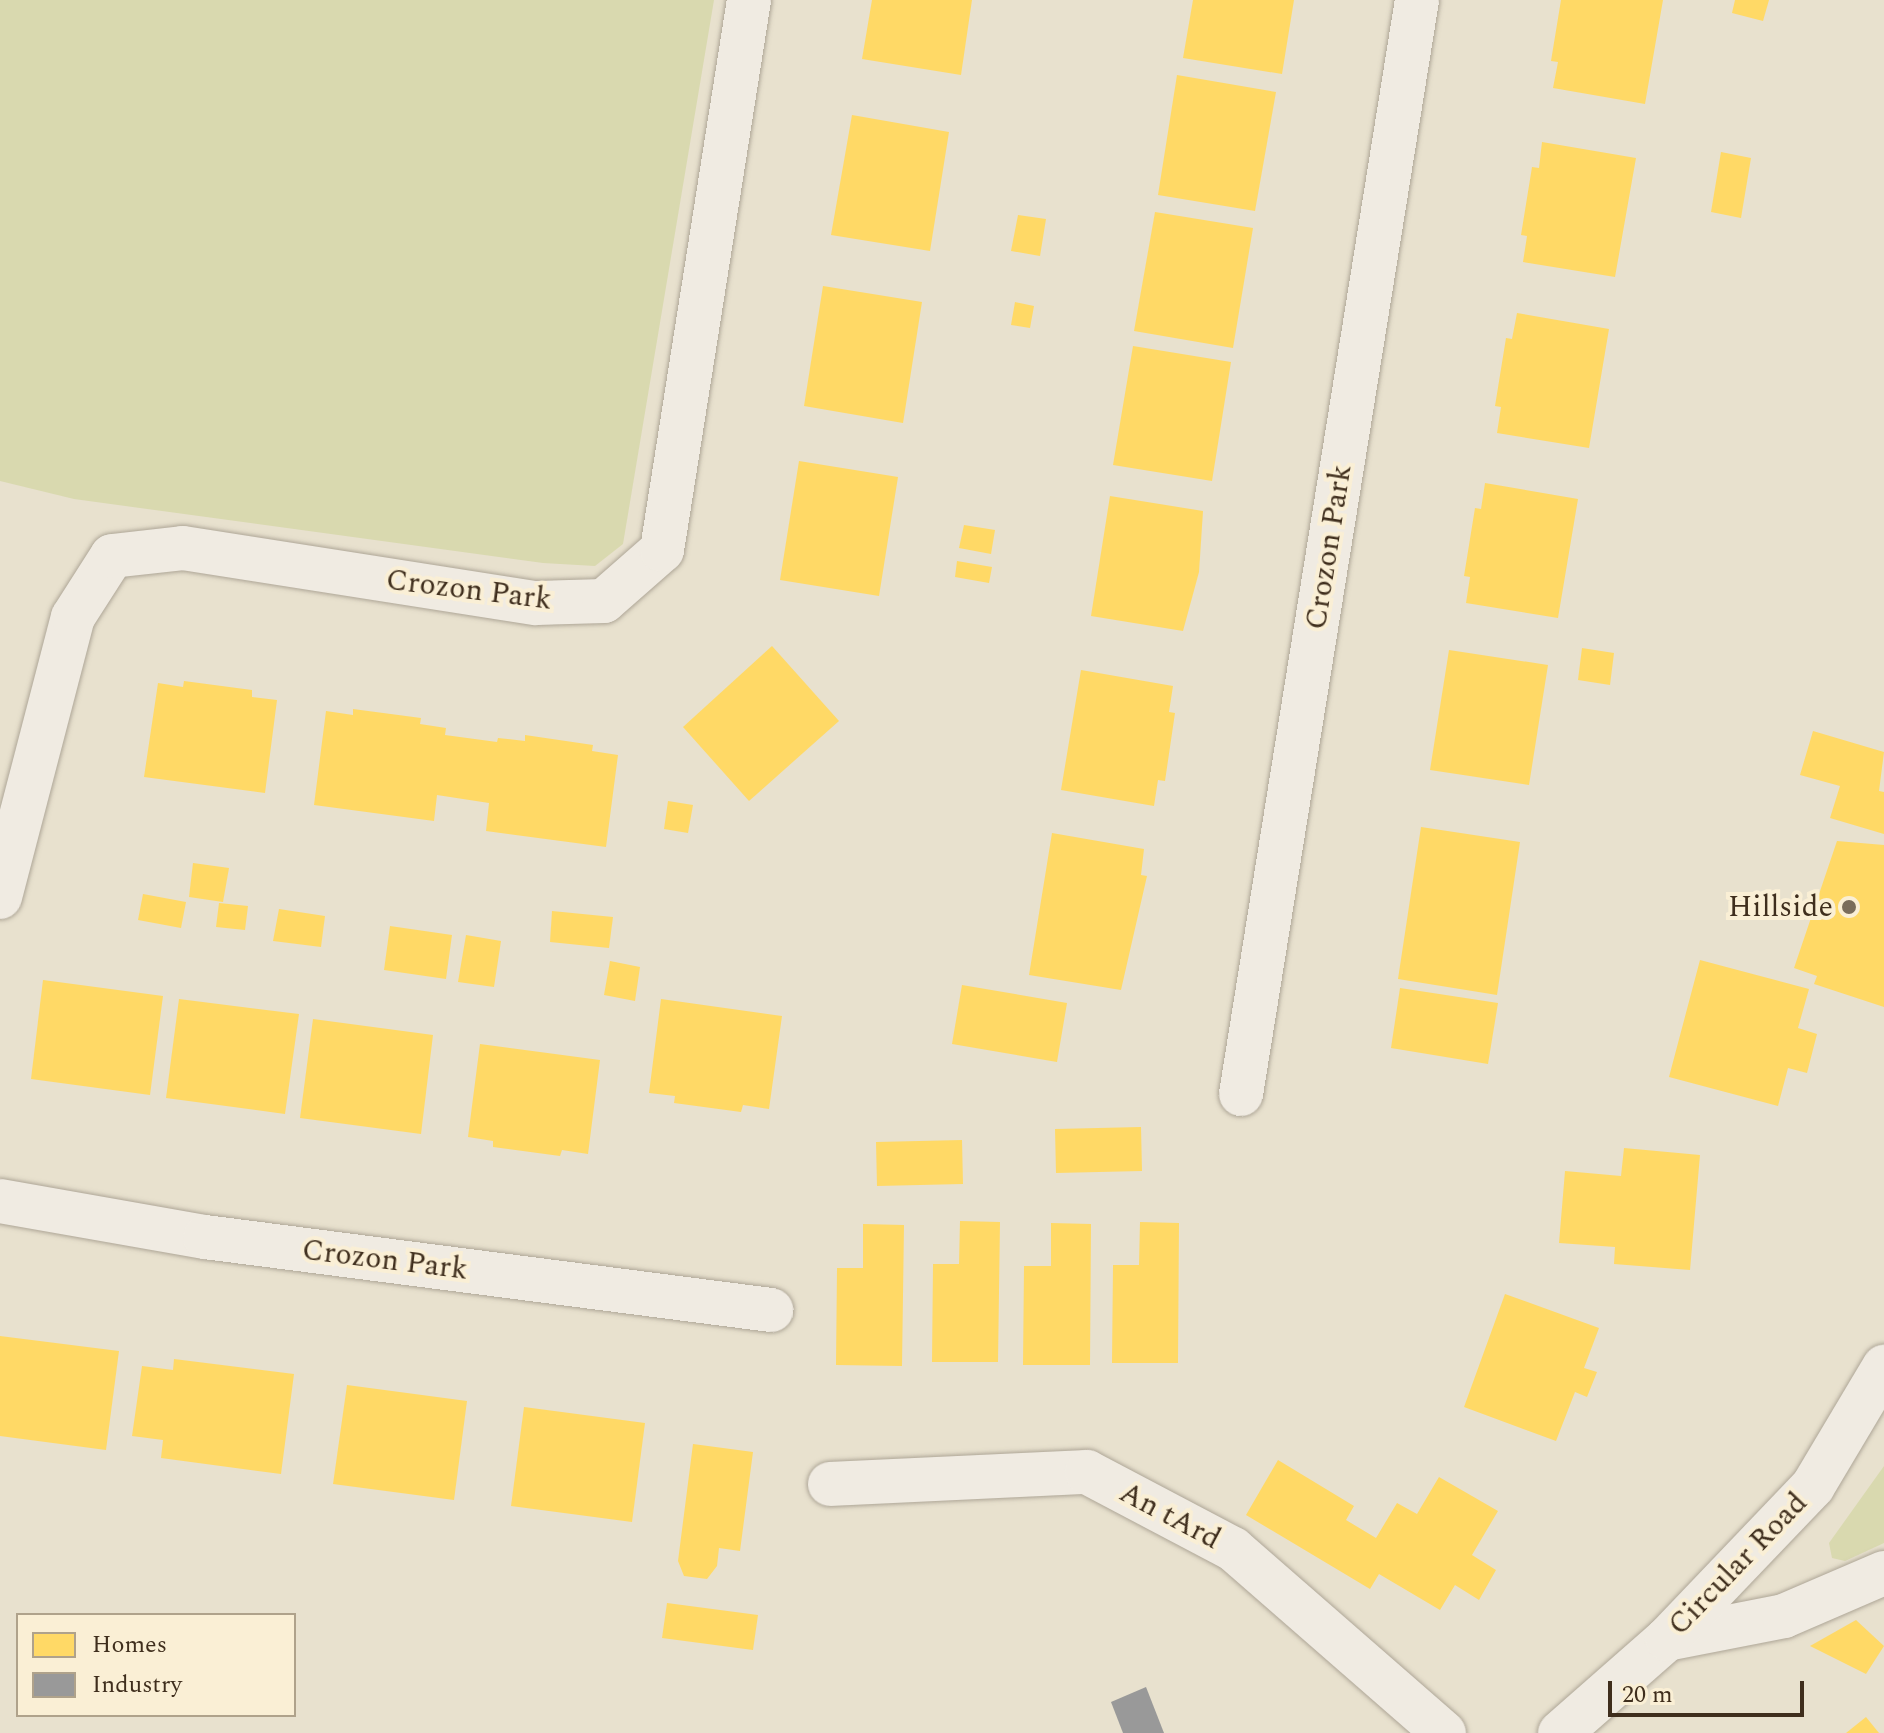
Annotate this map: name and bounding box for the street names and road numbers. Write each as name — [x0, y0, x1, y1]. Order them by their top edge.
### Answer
street label: Crozon Park — [1298, 462, 1360, 632]
street label: Crozon Park — [384, 562, 554, 618]
street label: Crozon Park — [300, 1232, 470, 1288]
street label: An tArd — [1113, 1474, 1227, 1558]
street label: Circular Road — [1661, 1485, 1815, 1643]

